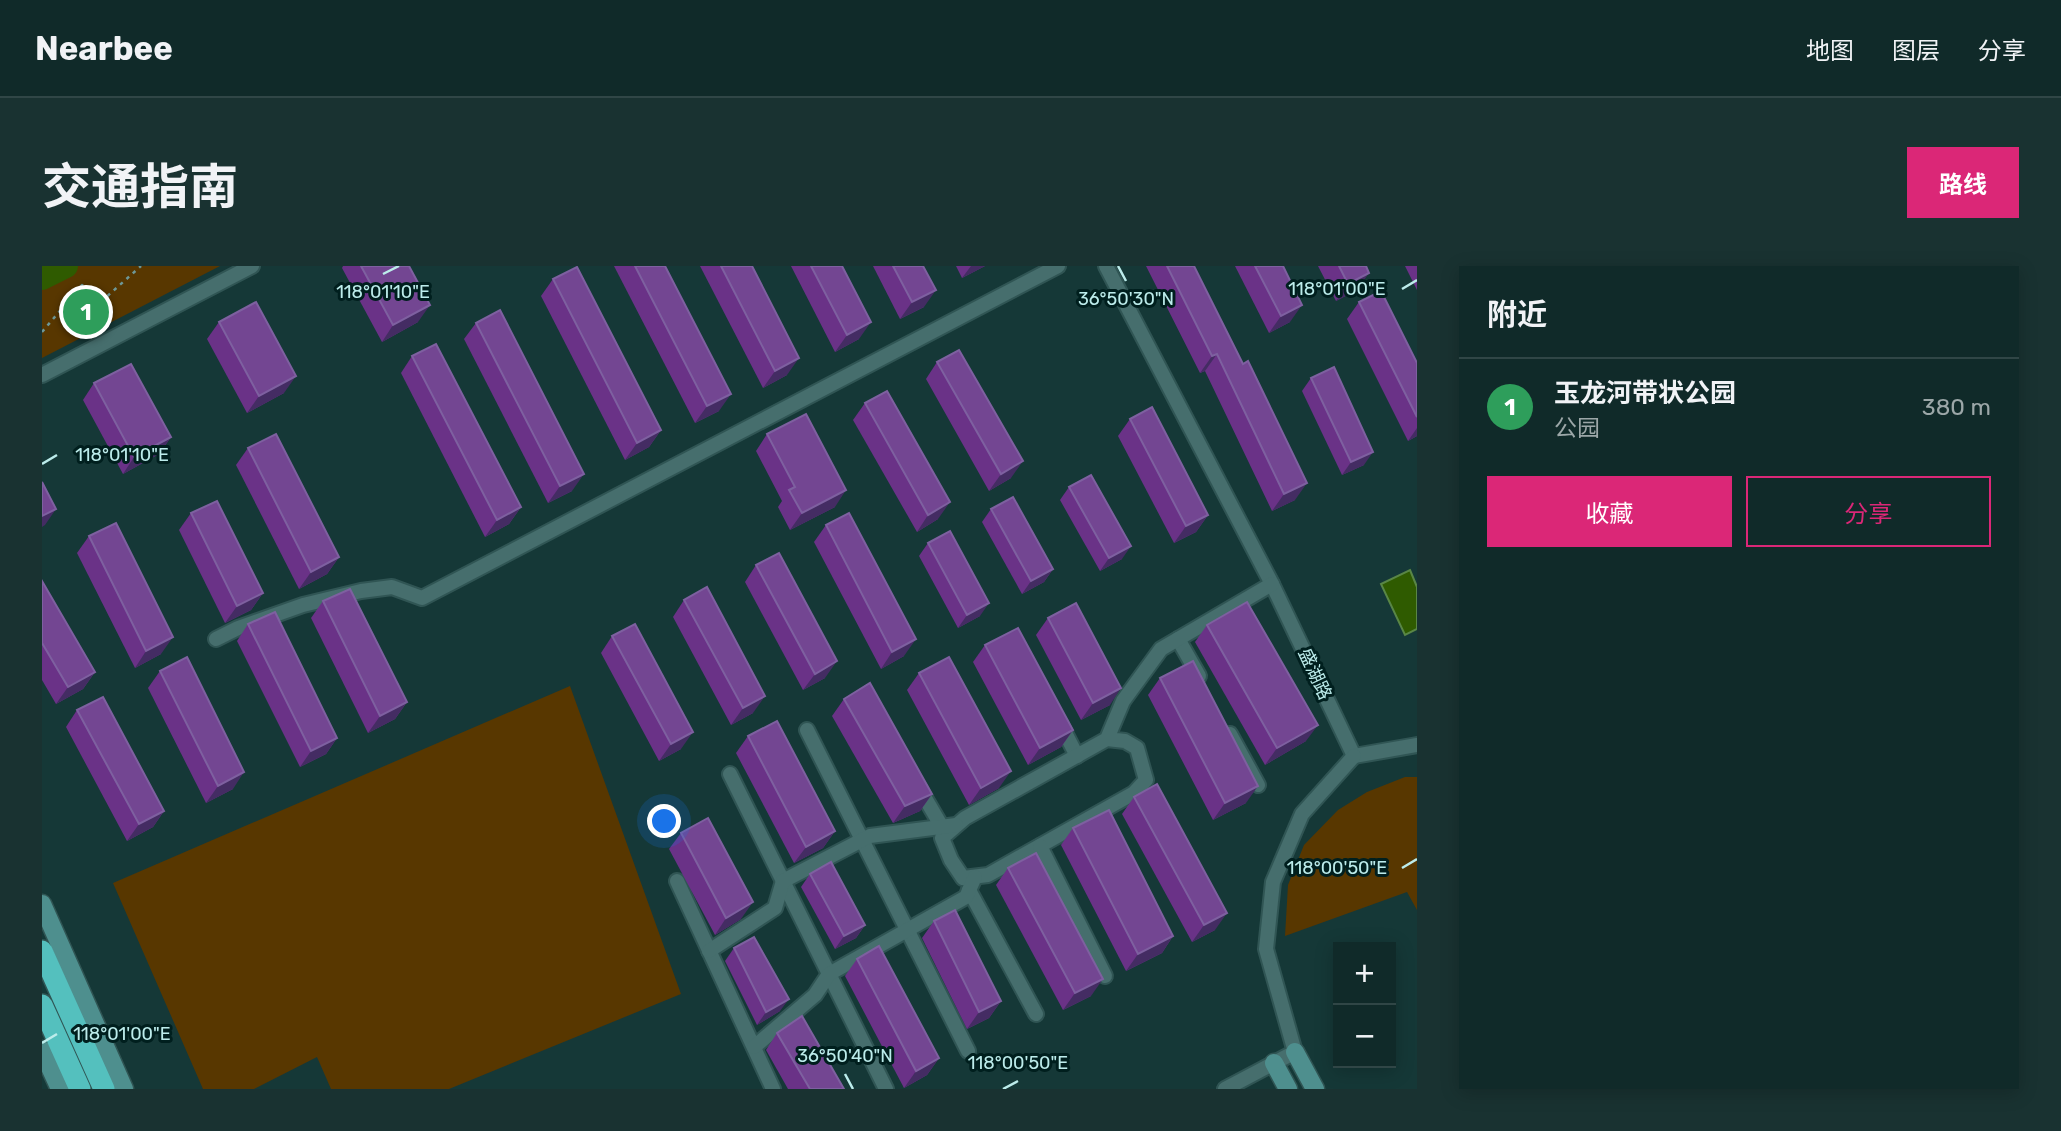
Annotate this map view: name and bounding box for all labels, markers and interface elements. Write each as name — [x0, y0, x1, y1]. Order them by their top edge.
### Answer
text: Nearbee — [35, 29, 173, 68]
text: 地图 — [1806, 37, 1854, 65]
text: 图层 — [1892, 37, 1940, 65]
text: 分享 — [1978, 37, 2026, 65]
button: 路线 — [1907, 147, 2019, 218]
text: 交通指南 — [42, 158, 238, 216]
text: 118°01'00"E — [1288, 278, 1386, 300]
text: 118°01'10"E — [336, 281, 430, 303]
pin: 1 — [63, 286, 109, 338]
text: 36°50'30"N — [1078, 288, 1174, 310]
text: 附近 — [1487, 297, 1547, 333]
text: 玉龙河带状公园 — [1554, 378, 1736, 409]
text: 1 — [1504, 393, 1516, 421]
text: 380 m — [1922, 393, 1991, 421]
text: 公园 — [1554, 414, 1600, 442]
text: 118°01'10"E — [75, 444, 169, 466]
button: 收藏 — [1487, 476, 1732, 547]
button: 分享 — [1746, 476, 1991, 547]
street label: 盛湖路 — [1294, 645, 1336, 703]
your location — [647, 804, 681, 838]
text: 118°00'50"E — [1287, 857, 1387, 879]
map controls — [1333, 942, 1396, 1068]
button: + — [1333, 942, 1396, 1005]
button: − — [1333, 1005, 1396, 1068]
text: 118°01'00"E — [73, 1023, 171, 1045]
text: 36°50'40"N — [797, 1045, 893, 1067]
text: 118°00'50"E — [968, 1052, 1068, 1074]

